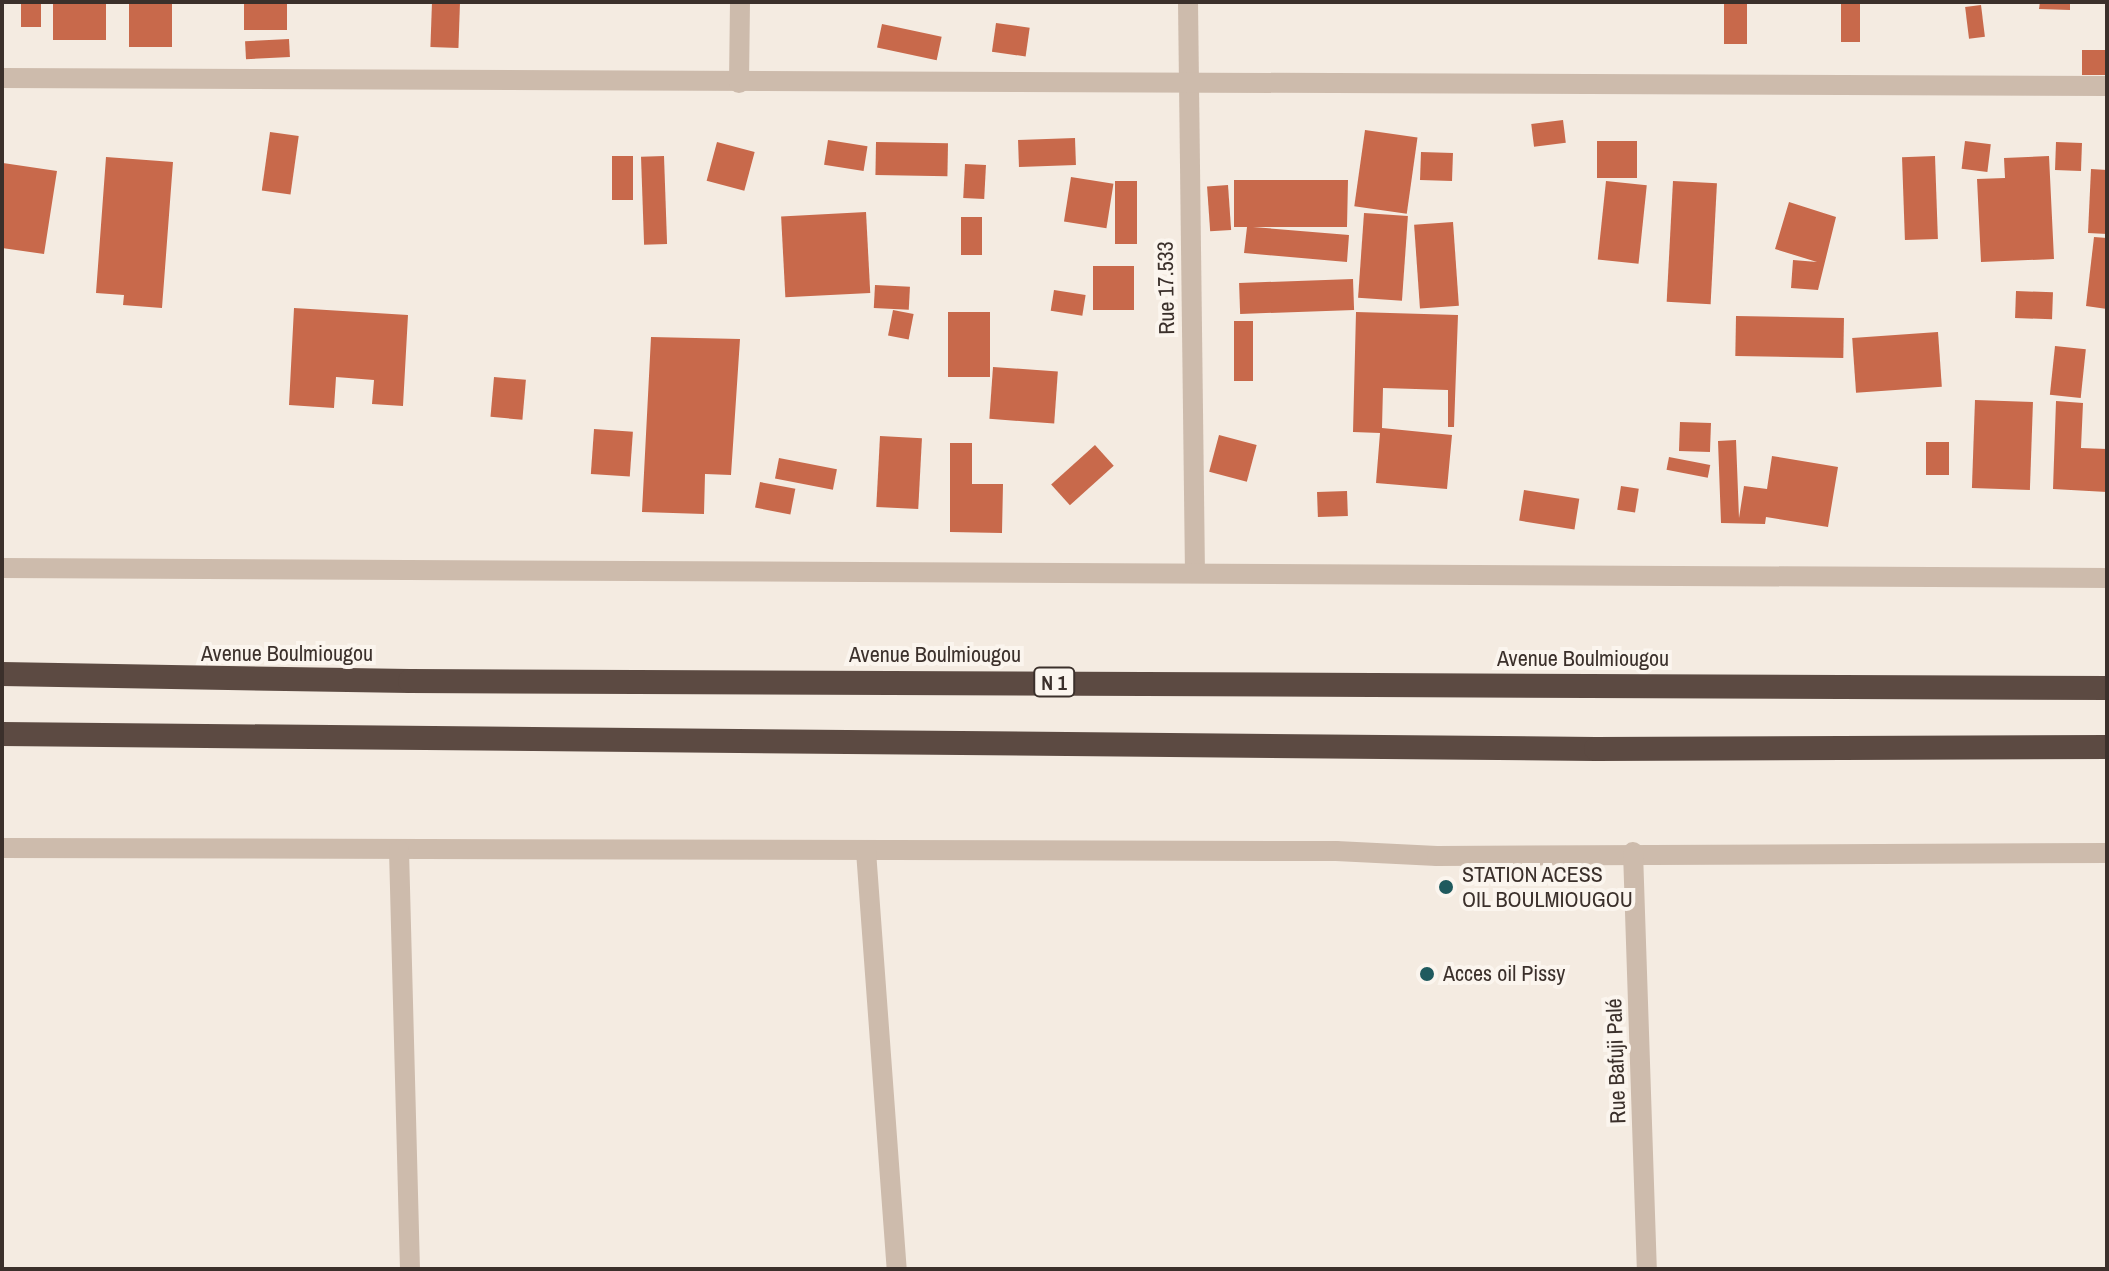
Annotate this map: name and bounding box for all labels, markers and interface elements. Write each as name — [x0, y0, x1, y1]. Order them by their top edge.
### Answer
street label: Rue 17.533 — [1152, 241, 1180, 335]
street label: Avenue Boulmiougou — [201, 641, 373, 667]
street label: Avenue Boulmiougou — [849, 642, 1021, 668]
street label: Avenue Boulmiougou — [1497, 646, 1669, 672]
road number: N 1 — [1032, 666, 1076, 698]
place label: STATION ACESS OIL BOULMIOUGOU — [1462, 861, 1633, 912]
marker: STATION ACESS OIL BOULMIOUGOU — [1437, 878, 1455, 896]
place label: Acces oil Pissy — [1443, 961, 1565, 987]
marker: Acces oil Pissy — [1418, 965, 1436, 983]
street label: Rue Bafuji Palé — [1601, 998, 1631, 1124]

